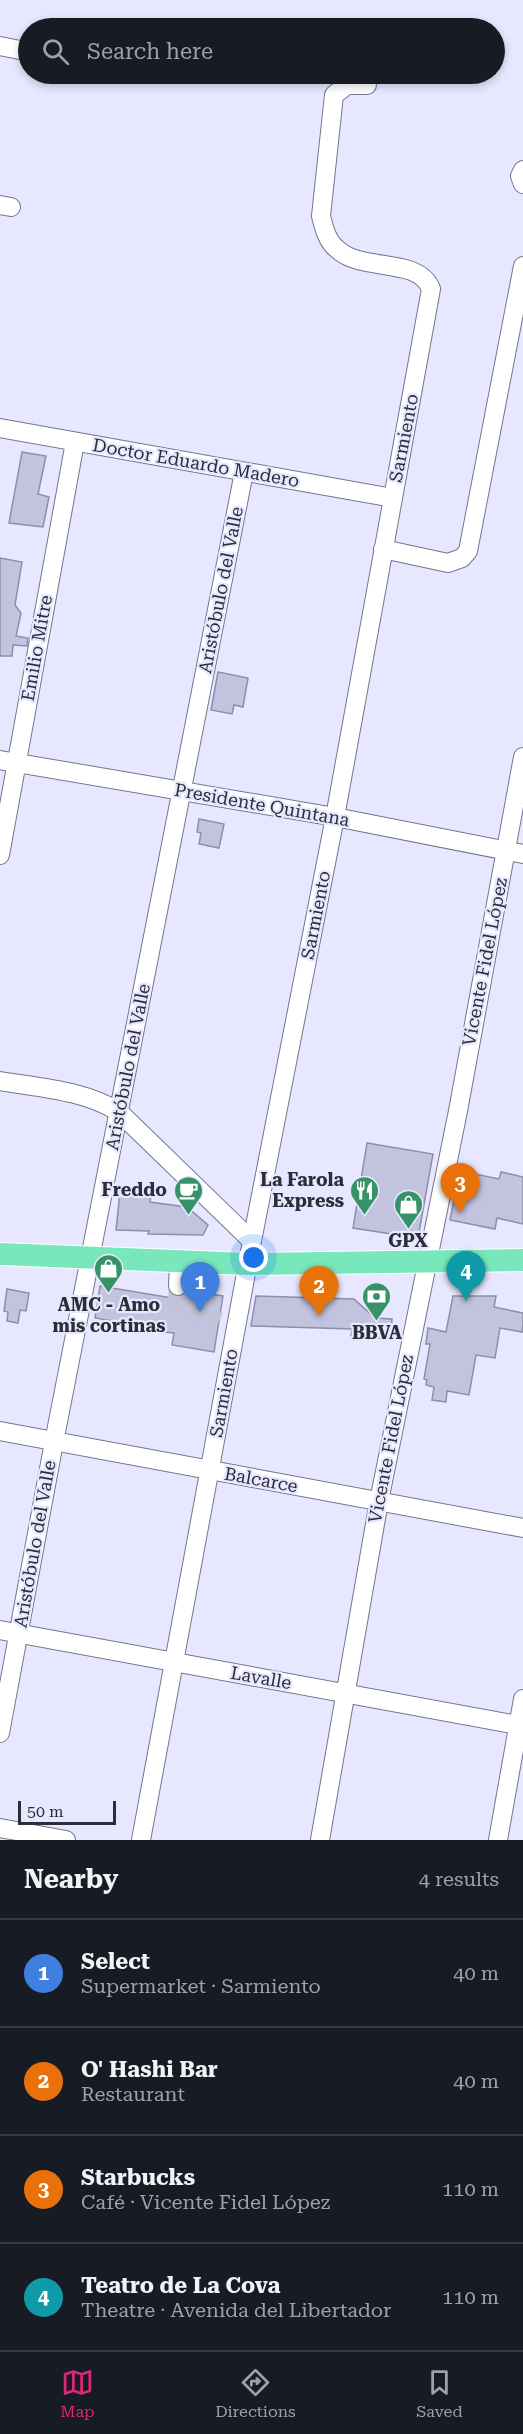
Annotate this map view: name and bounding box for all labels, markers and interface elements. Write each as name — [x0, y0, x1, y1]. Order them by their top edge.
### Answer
search box — [18, 18, 505, 84]
icon: search — [39, 35, 72, 68]
text: Search here — [87, 39, 213, 64]
street label: Sarmiento — [385, 392, 422, 484]
street label: Doctor Eduardo Madero — [91, 434, 301, 491]
street label: Aristóbulo del Valle — [194, 505, 247, 675]
street label: Emilio Mitre — [17, 593, 56, 703]
street label: Presidente Quintana — [173, 779, 352, 830]
street label: Sarmiento — [297, 869, 334, 961]
street label: Vicente Fidel López — [458, 875, 511, 1048]
street label: Aristóbulo del Valle — [101, 982, 154, 1152]
pin: 3 — [440, 1164, 480, 1213]
place label: La Farola Express — [260, 1169, 344, 1211]
cafe icon: Freddo — [172, 1174, 204, 1216]
restaurant icon: La Farola Express — [349, 1174, 381, 1216]
place label: Freddo — [102, 1179, 167, 1200]
shop icon: GPX — [392, 1188, 424, 1230]
place label: GPX — [388, 1230, 428, 1251]
your location — [239, 1243, 268, 1272]
shop icon: AMC - Amo mis cortinas — [93, 1252, 125, 1294]
pin: 4 — [446, 1252, 486, 1301]
pin: 1 — [180, 1262, 220, 1312]
pin: 2 — [300, 1266, 338, 1316]
bank icon: BBVA — [361, 1280, 393, 1322]
place label: AMC - Amo mis cortinas — [53, 1294, 165, 1336]
place label: BBVA — [352, 1322, 402, 1343]
street label: Sarmiento — [205, 1347, 242, 1439]
street label: Vicente Fidel López — [364, 1352, 417, 1525]
street label: Aristóbulo del Valle — [9, 1459, 60, 1629]
street label: Balcarce — [223, 1463, 300, 1496]
street label: Lavalle — [229, 1662, 293, 1693]
scale bar — [18, 1798, 116, 1826]
text: 50 m — [27, 1802, 64, 1821]
text: Nearby — [24, 1864, 118, 1894]
text: 4 results — [419, 1867, 499, 1891]
text: Select — [81, 1949, 150, 1974]
text: 1 — [38, 1961, 49, 1985]
text: 40 m — [453, 1961, 499, 1985]
text: Supermarket · Sarmiento — [81, 1974, 321, 1998]
text: O' Hashi Bar — [81, 2057, 218, 2082]
text: 2 — [38, 2069, 49, 2093]
text: 40 m — [453, 2069, 499, 2093]
text: Restaurant — [81, 2082, 185, 2106]
text: Starbucks — [81, 2165, 195, 2190]
text: 3 — [38, 2177, 49, 2201]
text: 110 m — [442, 2177, 499, 2201]
text: Café · Vicente Fidel López — [81, 2190, 330, 2214]
text: Teatro de La Cova — [81, 2273, 280, 2298]
text: 4 — [38, 2285, 49, 2309]
text: 110 m — [442, 2285, 499, 2309]
text: Theatre · Avenida del Libertador — [81, 2298, 391, 2322]
tab: Map — [60, 2366, 95, 2421]
tab: Directions — [215, 2366, 296, 2421]
tab: Saved — [416, 2366, 463, 2421]

